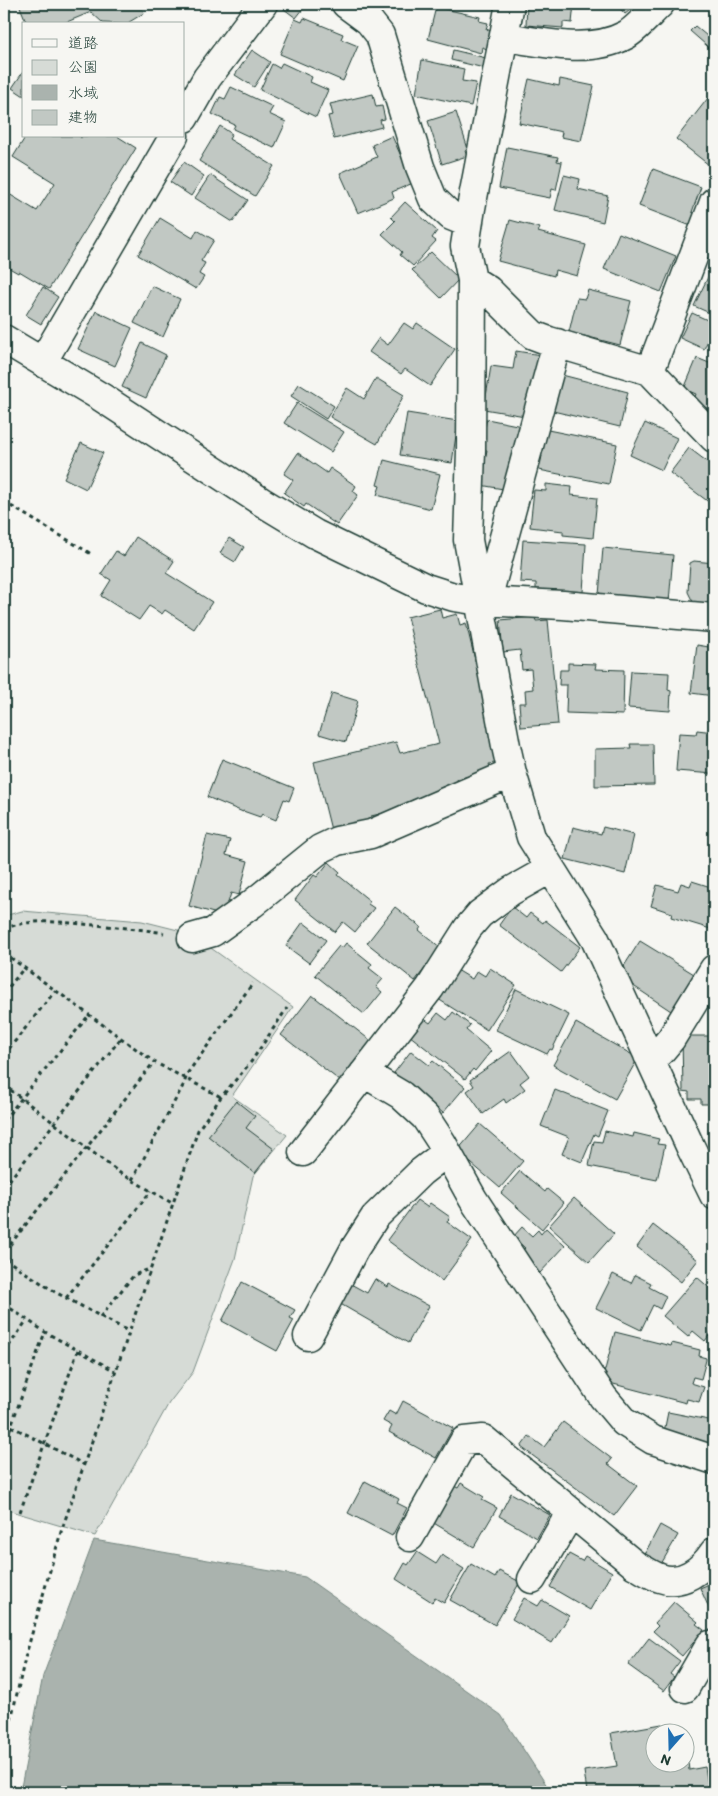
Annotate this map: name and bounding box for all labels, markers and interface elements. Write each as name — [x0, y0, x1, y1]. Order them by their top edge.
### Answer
legend — [22, 22, 185, 138]
text: 道路 — [68, 34, 98, 52]
text: 公園 — [68, 58, 98, 76]
text: 水域 — [68, 84, 98, 102]
text: 建物 — [68, 108, 98, 126]
north arrow — [646, 1724, 696, 1774]
text: N — [658, 1750, 673, 1769]

